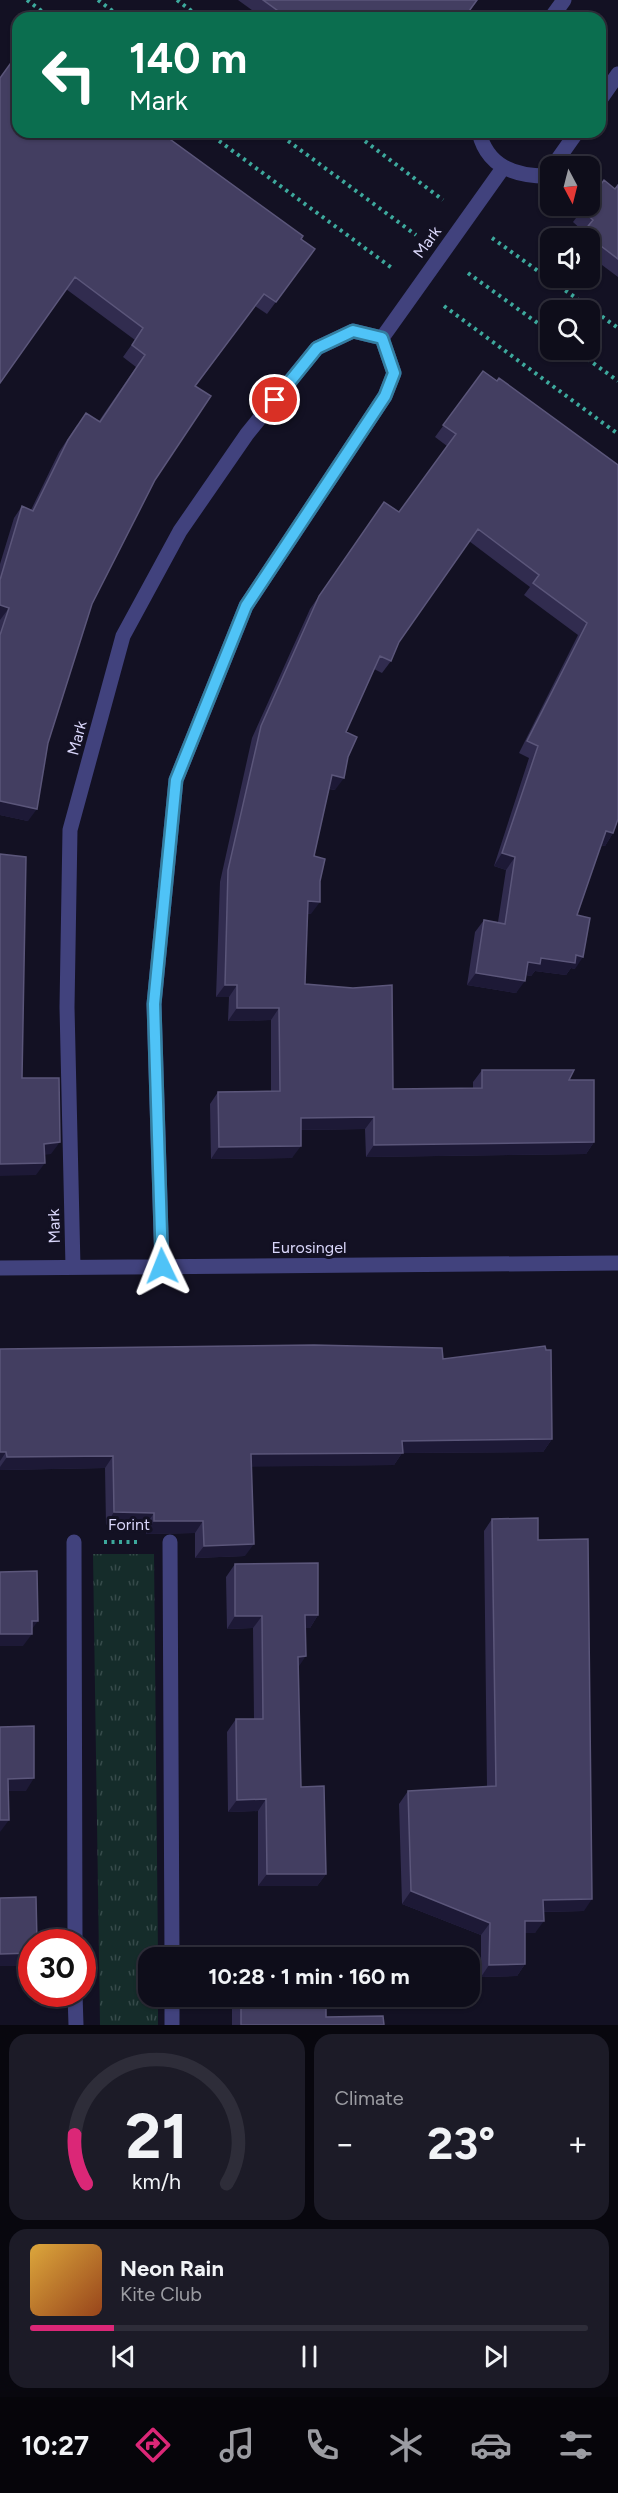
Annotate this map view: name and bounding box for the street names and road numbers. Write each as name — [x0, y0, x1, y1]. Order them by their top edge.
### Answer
street label: Mark — [409, 222, 445, 262]
street label: Mark — [63, 718, 91, 757]
street label: Mark — [44, 1208, 64, 1244]
street label: Eurosingel — [272, 1238, 346, 1257]
street label: Forint — [108, 1515, 150, 1534]

